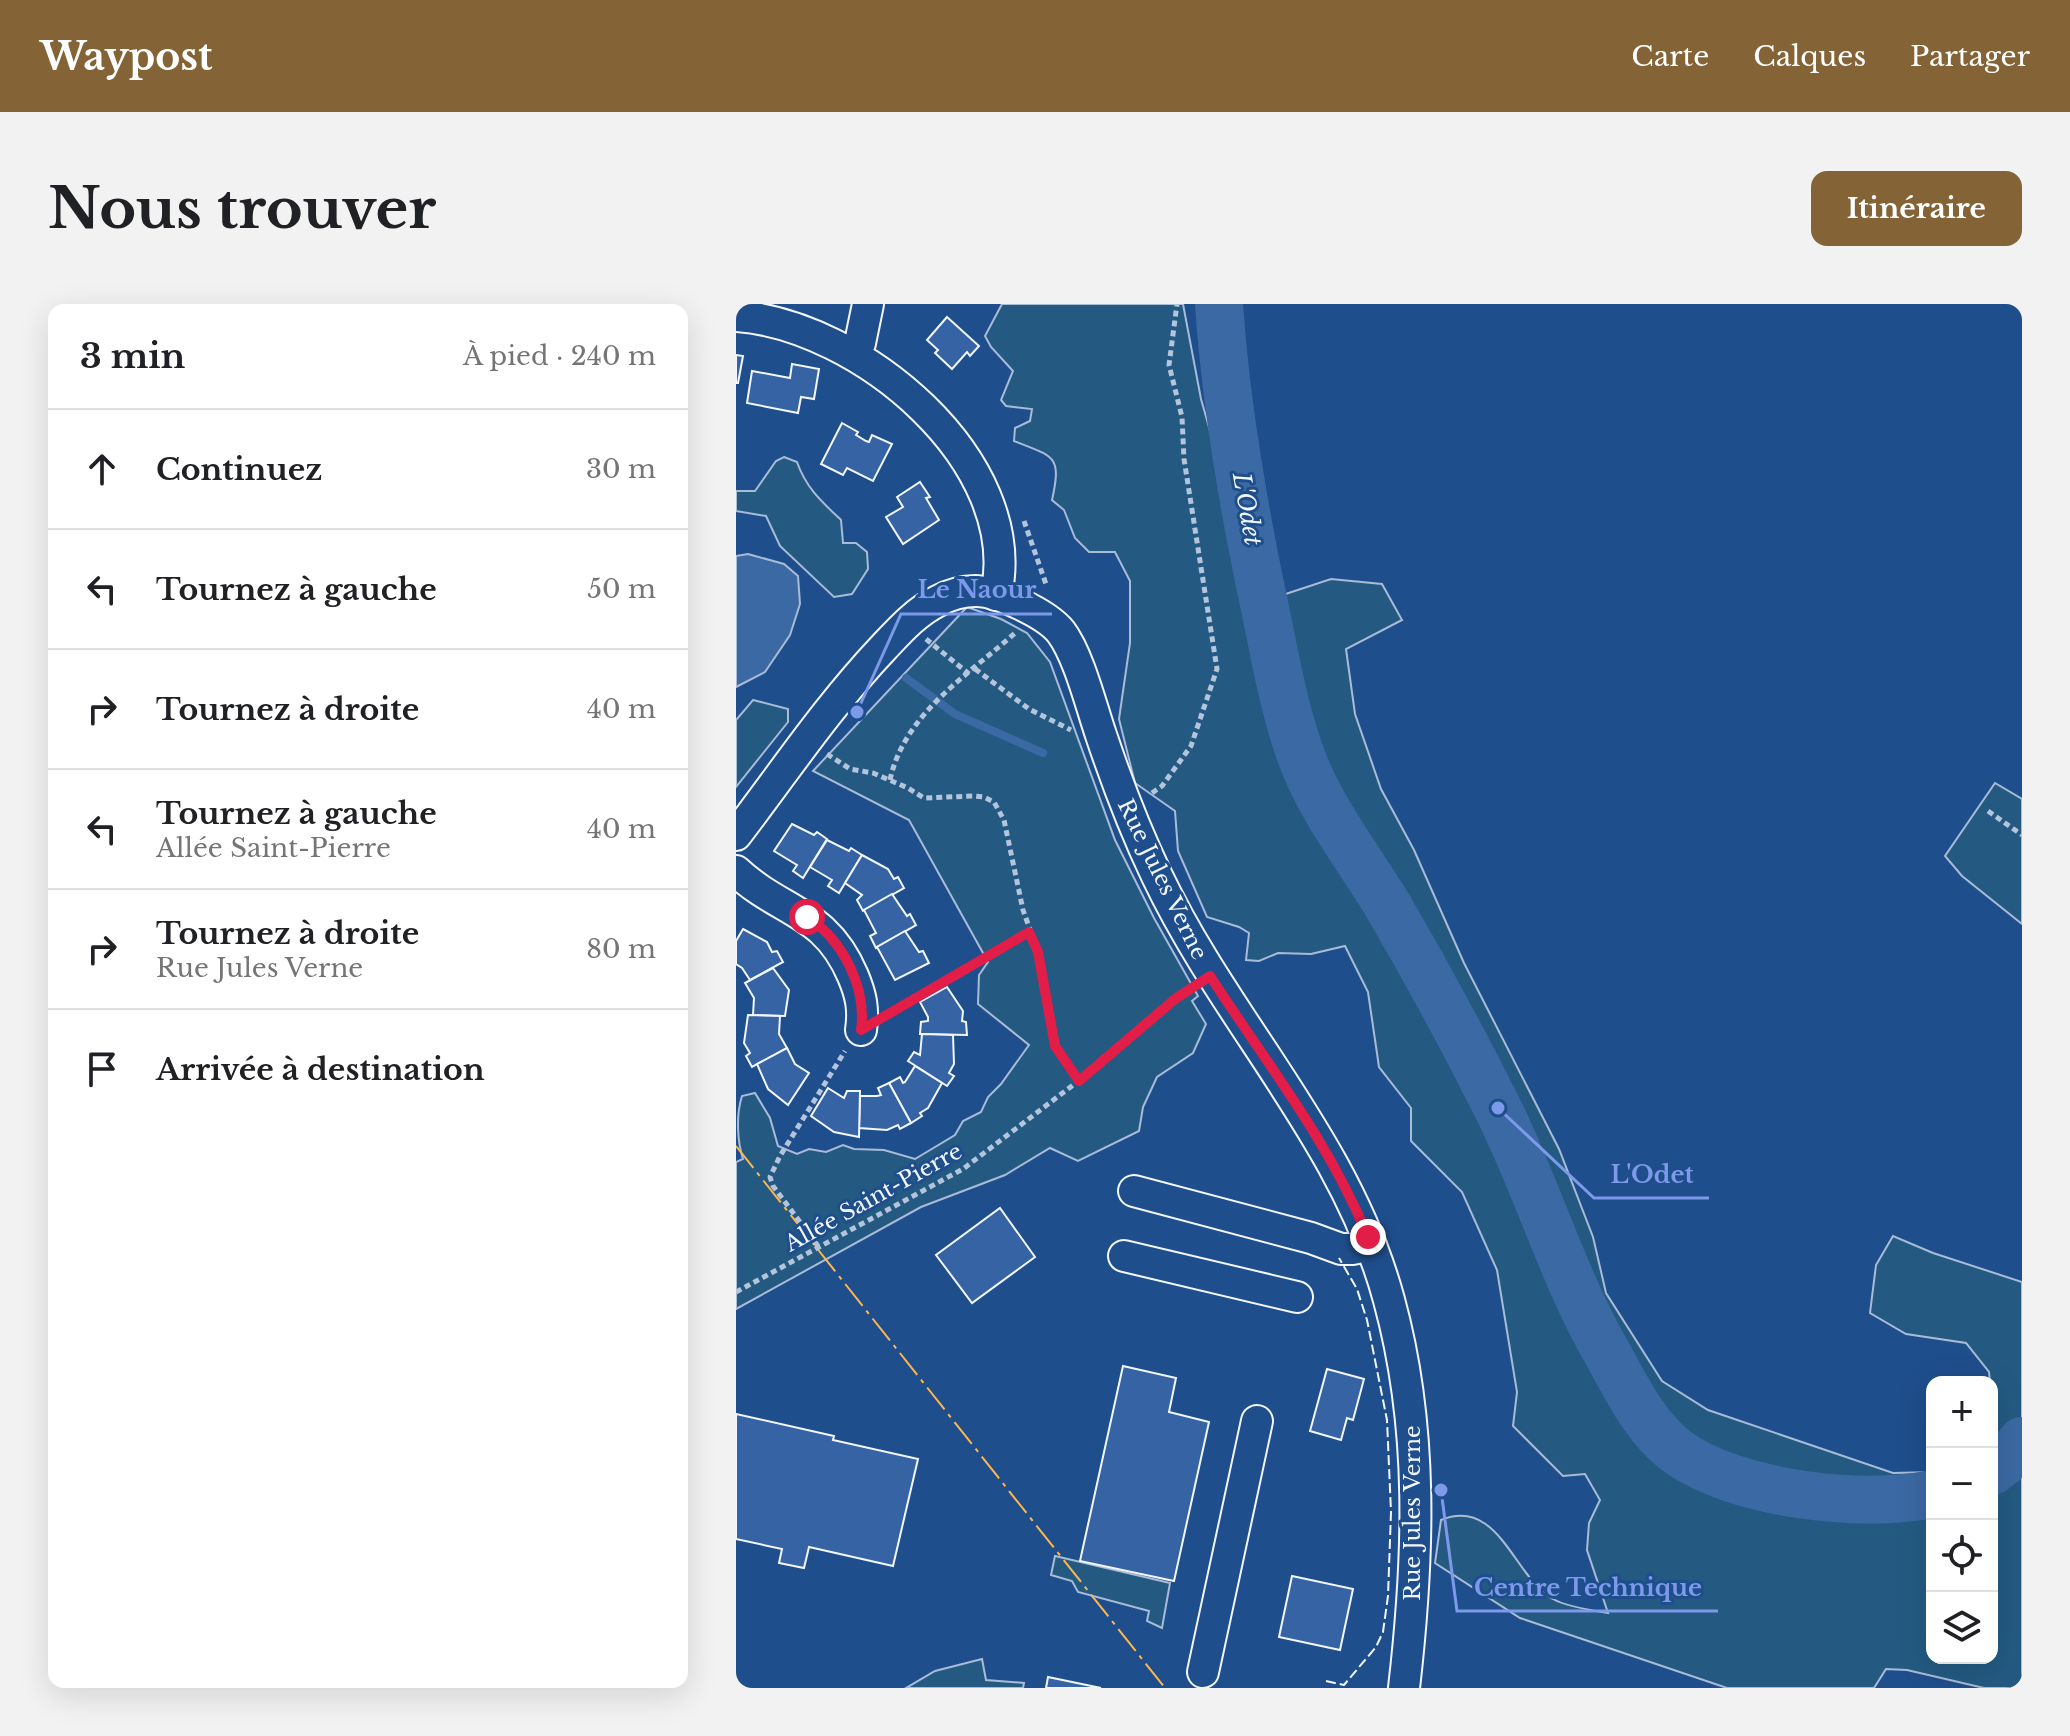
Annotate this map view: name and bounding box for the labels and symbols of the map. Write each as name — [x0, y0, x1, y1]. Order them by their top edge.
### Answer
water label: L'Odet — [1227, 469, 1268, 548]
callout: Le Naour — [901, 566, 1052, 614]
text: Le Naour — [918, 575, 1036, 604]
street label: Rue Jules Verne — [1112, 794, 1213, 964]
route start — [789, 899, 825, 935]
street label: Allée Saint-Pierre — [779, 1137, 967, 1258]
callout: L'Odet — [1594, 1150, 1709, 1198]
text: L'Odet — [1610, 1160, 1694, 1189]
route end — [1350, 1219, 1386, 1255]
street label: Rue Jules Verne — [1399, 1425, 1426, 1601]
callout: Centre Technique — [1457, 1563, 1718, 1611]
text: Centre Technique — [1474, 1573, 1702, 1602]

